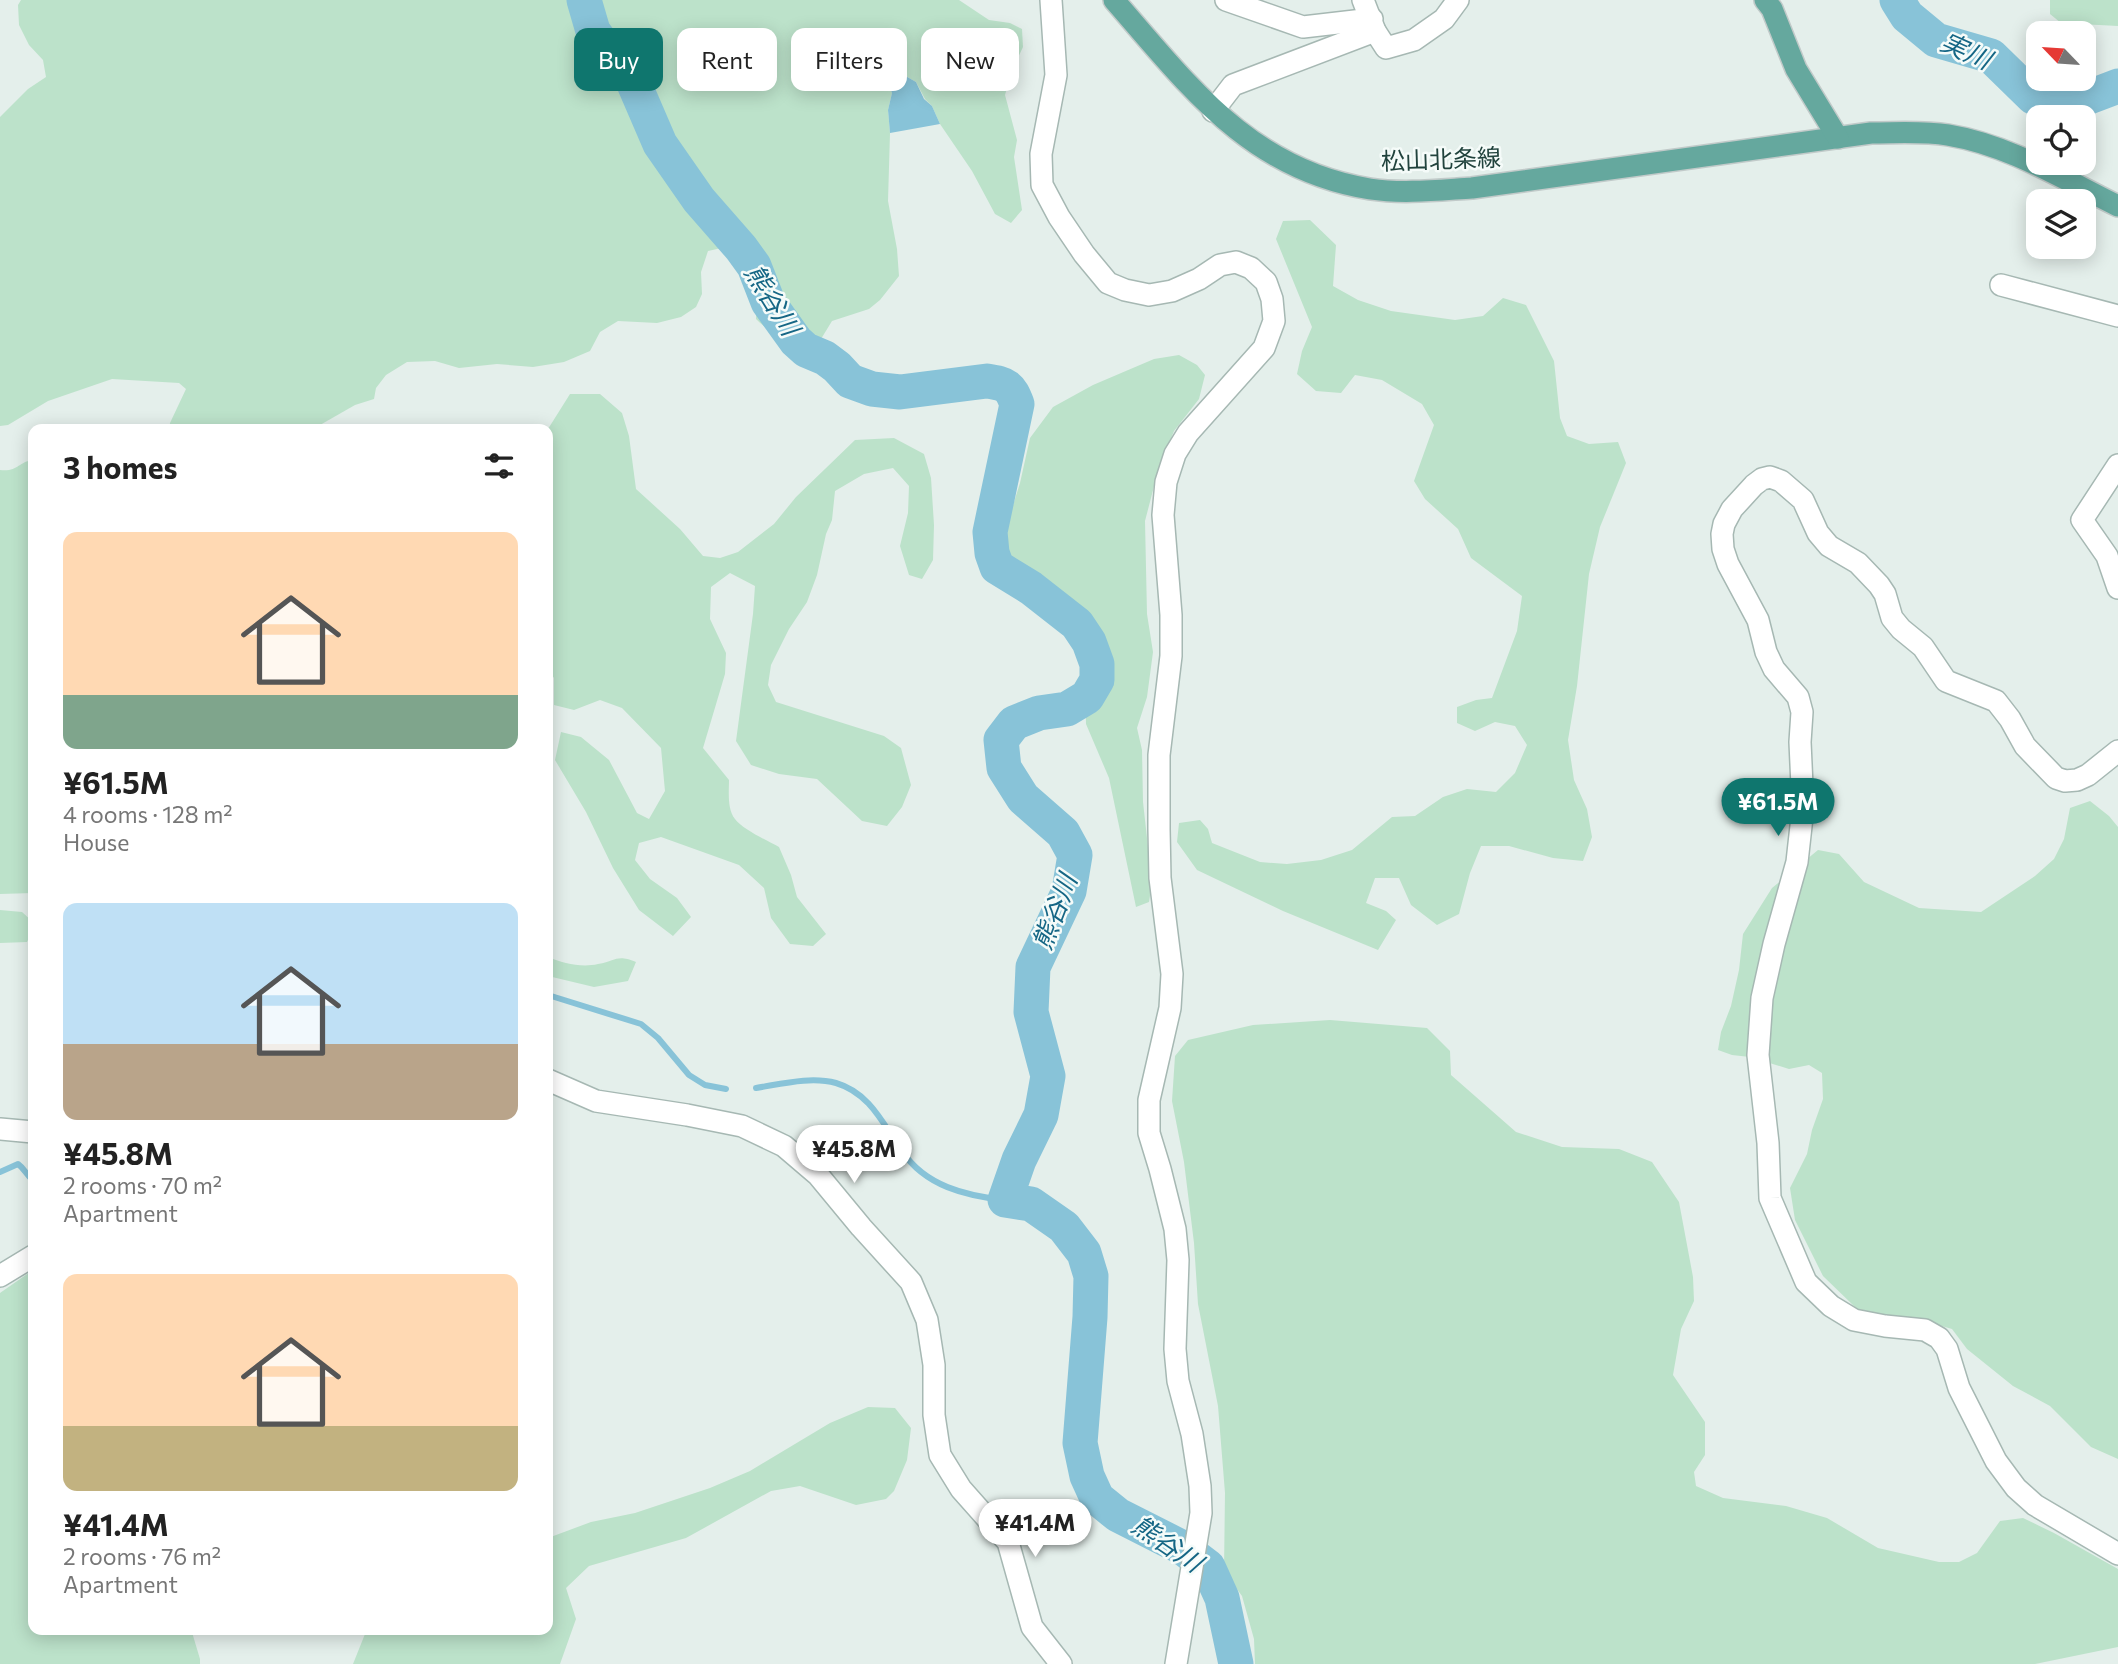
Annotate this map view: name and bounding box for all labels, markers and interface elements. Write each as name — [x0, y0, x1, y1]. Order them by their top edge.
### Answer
north arrow — [2026, 21, 2096, 91]
map controls — [2026, 21, 2096, 259]
water label: 実川 — [1937, 25, 1999, 76]
chip: Buy — [574, 28, 663, 91]
chip: Rent — [677, 28, 777, 91]
chip: Filters — [791, 28, 907, 91]
chip: New — [921, 28, 1019, 91]
button: locate — [2026, 105, 2096, 175]
street label: 松山北条線 — [1380, 142, 1501, 175]
button: layers — [2026, 189, 2096, 259]
water label: 熊谷川 — [739, 258, 809, 343]
icon: filters — [480, 447, 518, 485]
text: 3 homes — [63, 448, 177, 485]
icon: home — [228, 577, 354, 703]
text: ¥61.5M — [63, 763, 169, 800]
pin: ¥61.5M — [1721, 778, 1835, 838]
text: ¥61.5M — [1738, 787, 1818, 815]
text: 4 rooms · 128 m² — [63, 800, 232, 828]
text: House — [63, 828, 129, 856]
water label: 熊谷川 — [1025, 867, 1083, 953]
icon: home — [228, 948, 354, 1074]
pin: ¥45.8M — [797, 1126, 911, 1185]
text: ¥45.8M — [63, 1134, 173, 1171]
text: ¥45.8M — [812, 1134, 896, 1162]
text: 2 rooms · 70 m² — [63, 1171, 222, 1199]
text: Apartment — [63, 1199, 178, 1227]
icon: home — [228, 1319, 354, 1445]
pin: ¥41.4M — [978, 1500, 1092, 1559]
text: ¥41.4M — [63, 1505, 169, 1542]
text: ¥41.4M — [995, 1508, 1075, 1536]
water label: 熊谷川 — [1127, 1508, 1211, 1579]
text: 2 rooms · 76 m² — [63, 1542, 221, 1570]
text: Apartment — [63, 1570, 178, 1598]

